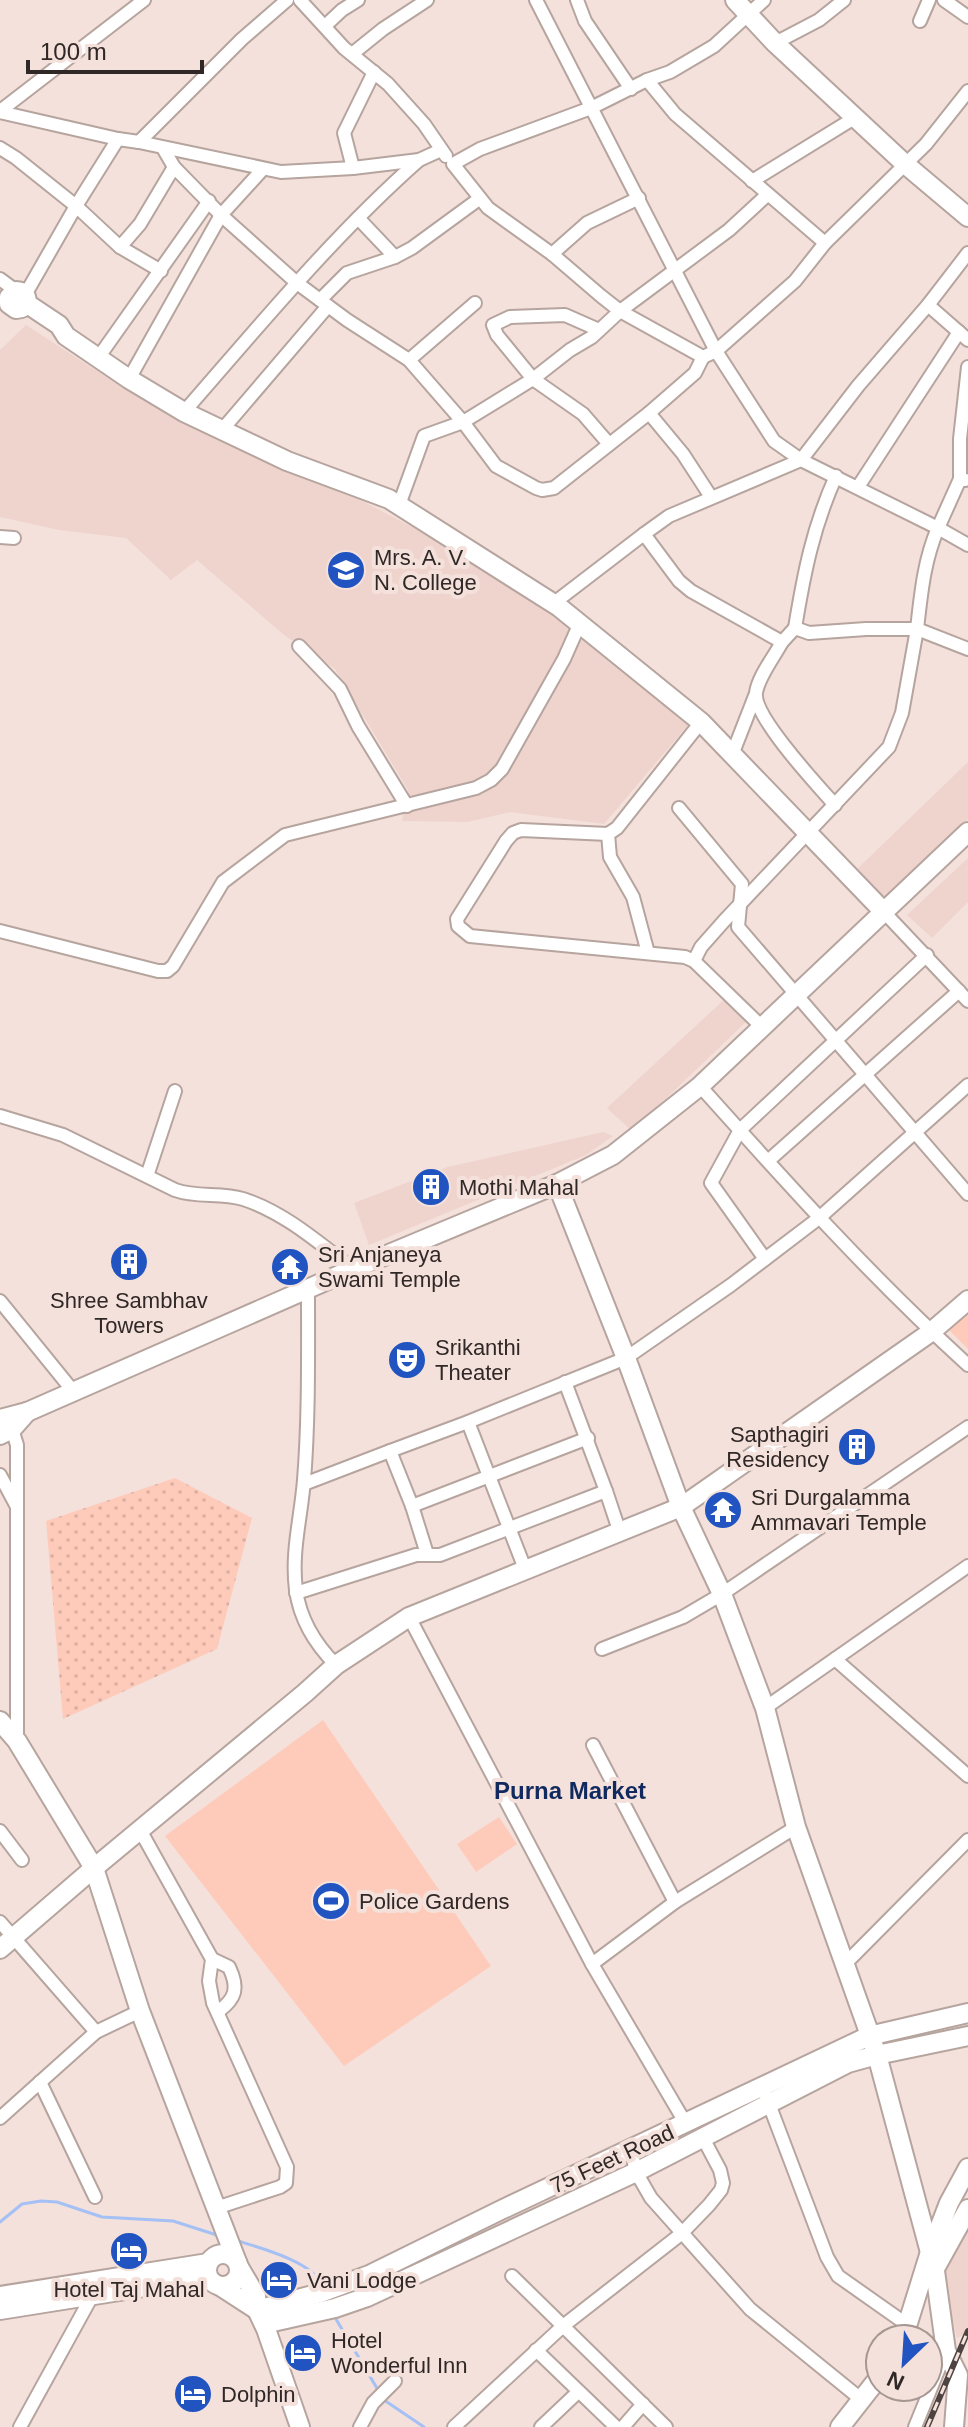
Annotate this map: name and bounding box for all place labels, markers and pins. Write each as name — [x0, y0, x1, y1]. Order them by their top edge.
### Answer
place label: Mrs. A. V. N. College — [374, 545, 477, 595]
school or university icon: Mrs. A. V. N. College — [325, 549, 367, 591]
building icon: Mothi Mahal — [410, 1166, 452, 1208]
place label: Mothi Mahal — [459, 1175, 579, 1200]
building icon: Shree Sambhav Towers — [108, 1241, 150, 1283]
place label: Sri Anjaneya Swami Temple — [318, 1242, 461, 1292]
temple icon: Sri Anjaneya Swami Temple — [269, 1246, 311, 1288]
place label: Shree Sambhav Towers — [50, 1288, 208, 1338]
place label: Srikanthi Theater — [435, 1335, 521, 1385]
theatre icon: Srikanthi Theater — [386, 1339, 428, 1381]
place label: Sapthagiri Residency — [726, 1422, 829, 1472]
building icon: Sapthagiri Residency — [836, 1426, 878, 1468]
place label: Sri Durgalamma Ammavari Temple — [751, 1485, 927, 1535]
temple icon: Sri Durgalamma Ammavari Temple — [702, 1489, 744, 1531]
sports icon: Police Gardens — [310, 1880, 352, 1922]
place label: Police Gardens — [359, 1889, 509, 1914]
hotel icon: Hotel Taj Mahal — [108, 2230, 150, 2272]
hotel icon: Vani Lodge — [258, 2259, 300, 2301]
place label: Vani Lodge — [307, 2268, 417, 2293]
place label: Hotel Taj Mahal — [53, 2277, 205, 2302]
place label: Hotel Wonderful Inn — [331, 2328, 468, 2378]
hotel icon: Hotel Wonderful Inn — [282, 2332, 324, 2374]
hotel icon: Dolphin — [172, 2373, 214, 2415]
place label: Dolphin — [221, 2382, 296, 2407]

